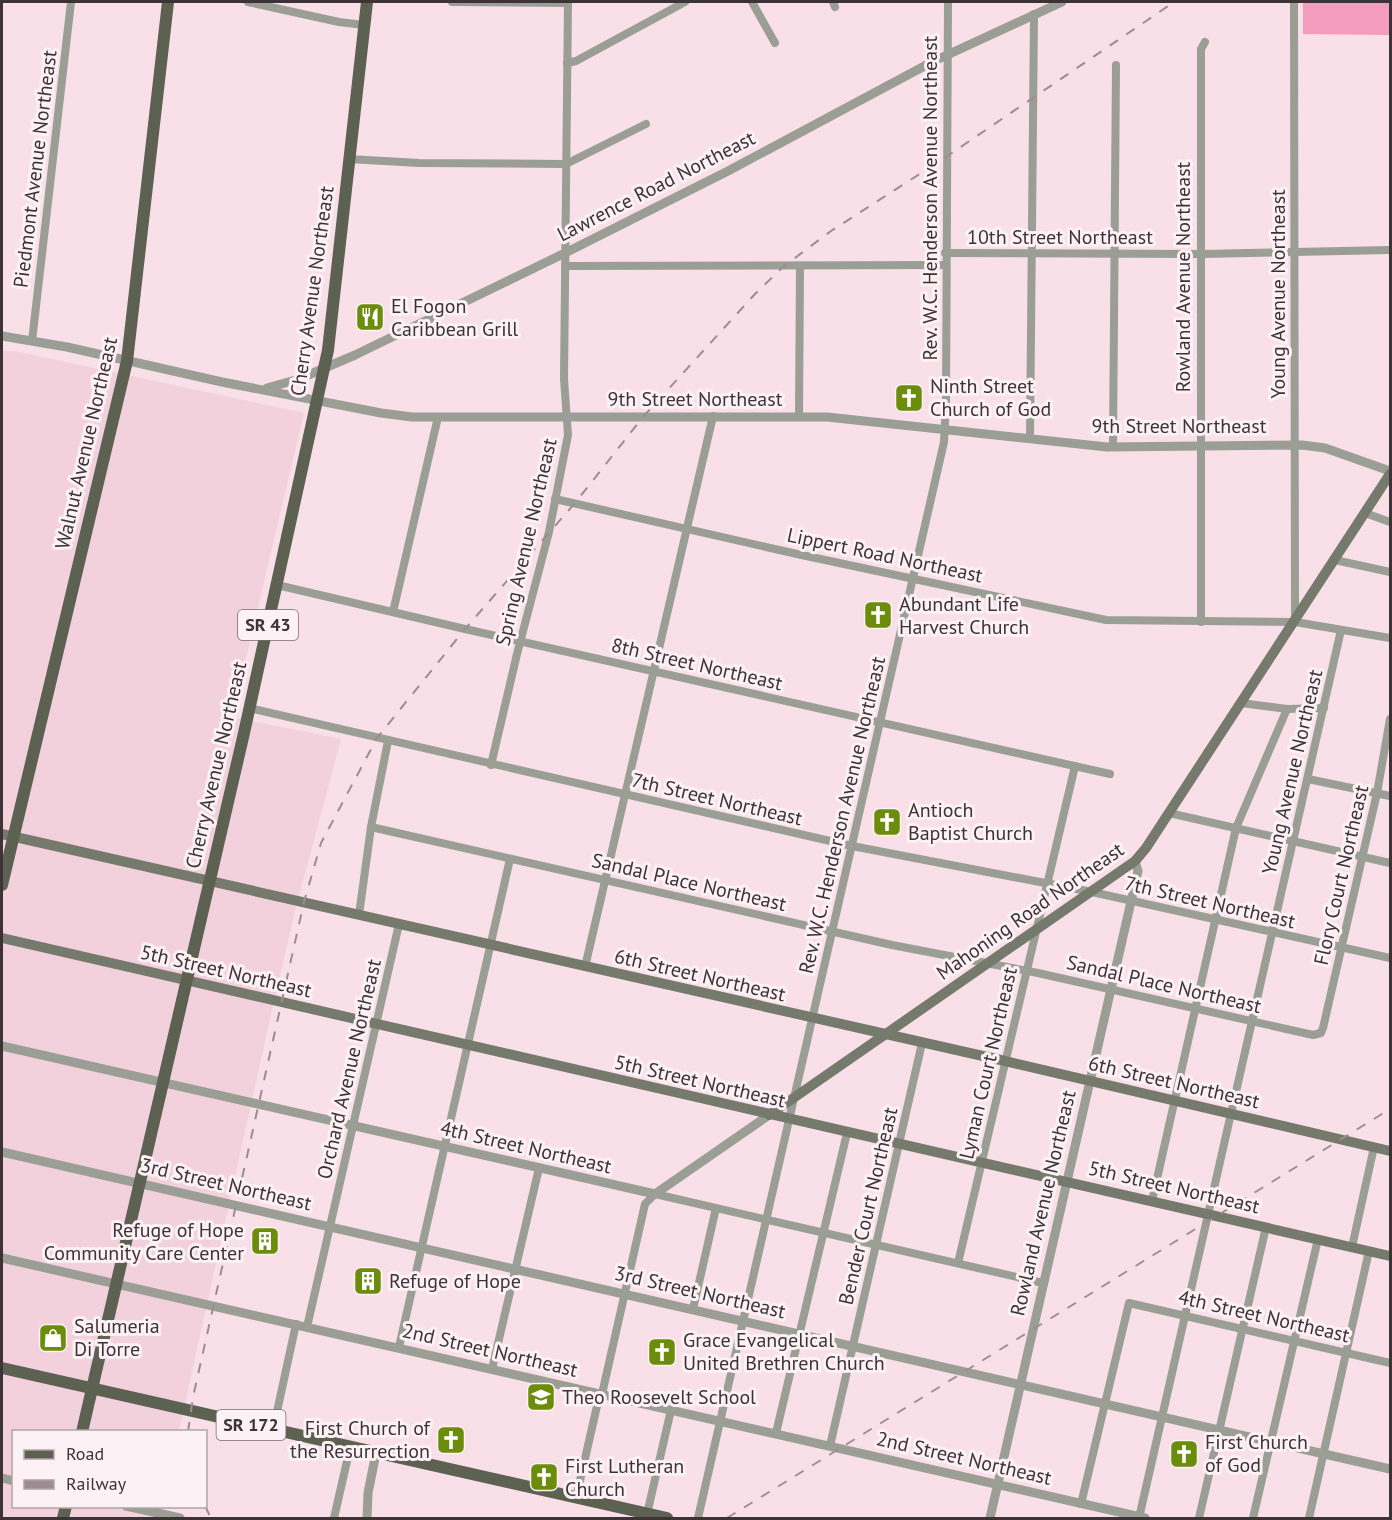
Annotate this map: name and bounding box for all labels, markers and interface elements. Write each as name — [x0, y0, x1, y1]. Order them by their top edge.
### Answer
street label: Rev. W.C. Henderson Avenue Northeast — [917, 35, 943, 360]
street label: Piedmont Avenue Northeast — [8, 48, 63, 289]
street label: Lawrence Road Northeast — [553, 125, 760, 247]
street label: Rowland Avenue Northeast — [1170, 161, 1196, 392]
street label: Cherry Avenue Northeast — [284, 184, 340, 398]
street label: Young Avenue Northeast — [1265, 189, 1291, 399]
street label: 10th Street Northeast — [967, 224, 1153, 250]
place label: El Fogon Caribbean Grill — [391, 293, 518, 342]
restaurant icon: El Fogon Caribbean Grill — [354, 301, 386, 333]
street label: Walnut Avenue Northeast — [49, 334, 123, 552]
place label: Ninth Street Church of God — [930, 373, 1051, 422]
church icon: Ninth Street Church of God — [893, 382, 925, 414]
street label: 9th Street Northeast — [608, 386, 783, 412]
street label: 9th Street Northeast — [1092, 413, 1267, 439]
street label: Spring Avenue Northeast — [489, 435, 563, 648]
street label: Lippert Road Northeast — [785, 522, 985, 588]
place label: Abundant Life Harvest Church — [899, 591, 1029, 640]
church icon: Abundant Life Harvest Church — [862, 599, 894, 631]
road number: SR 43 — [238, 610, 298, 640]
street label: 8th Street Northeast — [609, 632, 785, 696]
street label: Rev. W.C. Henderson Avenue Northeast — [793, 654, 891, 976]
street label: Cherry Avenue Northeast — [180, 659, 253, 871]
street label: Young Avenue Northeast — [1256, 667, 1328, 877]
street label: 7th Street Northeast — [629, 767, 805, 831]
street label: Flory Court Northeast — [1308, 782, 1374, 968]
place label: Antioch Baptist Church — [908, 797, 1033, 846]
church icon: Antioch Baptist Church — [871, 806, 903, 838]
street label: Mahoning Road Northeast — [931, 836, 1129, 986]
street label: Sandal Place Northeast — [589, 847, 789, 917]
street label: 7th Street Northeast — [1122, 870, 1298, 934]
street label: 5th Street Northeast — [138, 939, 314, 1003]
street label: 6th Street Northeast — [612, 943, 788, 1007]
street label: Sandal Place Northeast — [1064, 949, 1264, 1019]
street label: Orchard Avenue Northeast — [311, 956, 387, 1182]
street label: Lyman Court Northeast — [953, 964, 1023, 1162]
street label: 5th Street Northeast — [612, 1049, 788, 1113]
street label: 6th Street Northeast — [1086, 1050, 1262, 1114]
street label: Rowland Avenue Northeast — [1004, 1087, 1082, 1318]
street label: Bender Court Northeast — [833, 1104, 903, 1307]
street label: 4th Street Northeast — [438, 1115, 614, 1179]
street label: 3rd Street Northeast — [138, 1152, 314, 1216]
street label: 5th Street Northeast — [1086, 1155, 1262, 1219]
place label: Refuge of Hope Community Care Center — [44, 1217, 244, 1266]
building icon: Refuge of Hope Community Care Center — [249, 1225, 281, 1257]
street label: 3rd Street Northeast — [612, 1260, 788, 1324]
building icon: Refuge of Hope — [352, 1265, 384, 1297]
place label: Refuge of Hope — [389, 1268, 521, 1294]
street label: 4th Street Northeast — [1176, 1284, 1352, 1348]
place label: Salumeria Di Torre — [74, 1313, 160, 1362]
street label: 2nd Street Northeast — [400, 1317, 580, 1383]
shop icon: Salumeria Di Torre — [37, 1322, 69, 1354]
place label: Grace Evangelical United Brethren Church — [683, 1327, 885, 1376]
church icon: Grace Evangelical United Brethren Church — [646, 1336, 678, 1368]
school or university icon: Theo Roosevelt School — [525, 1381, 557, 1413]
place label: Theo Roosevelt School — [562, 1384, 756, 1410]
road number: SR 172 — [216, 1410, 286, 1440]
place label: First Church of the Resurrection — [290, 1415, 432, 1464]
church icon: First Church of the Resurrection — [435, 1424, 467, 1456]
street label: 2nd Street Northeast — [874, 1425, 1054, 1491]
place label: First Church of God — [1205, 1429, 1308, 1478]
legend — [12, 1430, 207, 1508]
church icon: First Church of God — [1168, 1438, 1200, 1470]
text: Road — [66, 1442, 104, 1465]
place label: First Lutheran Church — [565, 1453, 684, 1502]
church icon: First Lutheran Church — [528, 1461, 560, 1493]
text: Railway — [66, 1472, 127, 1495]

